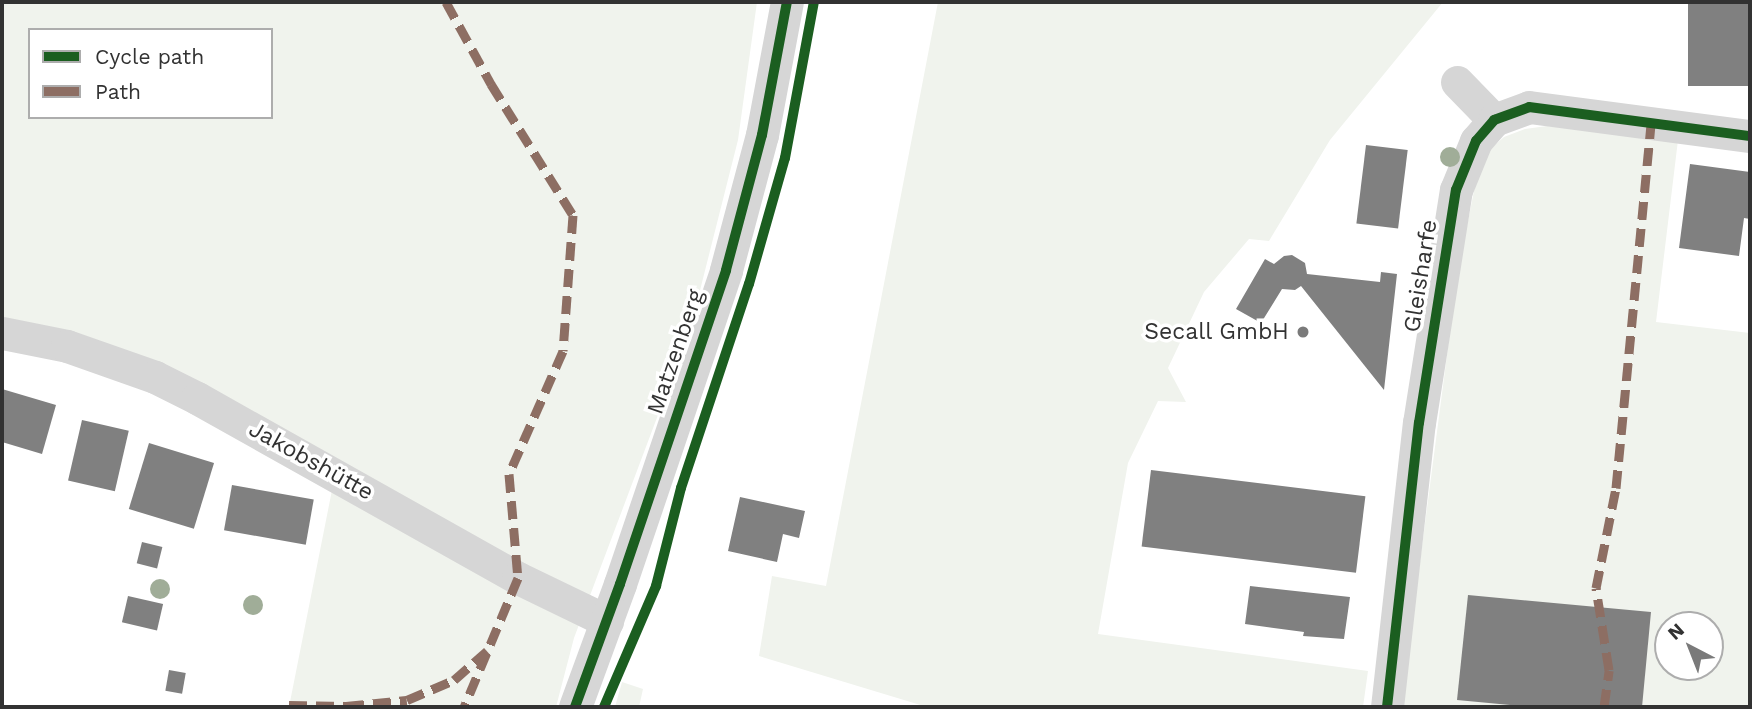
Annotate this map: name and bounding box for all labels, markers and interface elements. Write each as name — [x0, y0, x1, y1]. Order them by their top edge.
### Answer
legend — [28, 28, 273, 119]
text: Cycle path — [95, 44, 204, 69]
text: Path — [95, 79, 141, 104]
street label: Gleisharfe — [1398, 218, 1444, 334]
street label: Matzenberg — [642, 286, 710, 418]
place label: Secall GmbH — [1144, 318, 1289, 346]
marker: Secall GmbH — [1295, 324, 1311, 340]
street label: Jakobshütte — [244, 415, 378, 507]
north arrow — [1654, 611, 1724, 681]
text: N — [1663, 618, 1689, 645]

